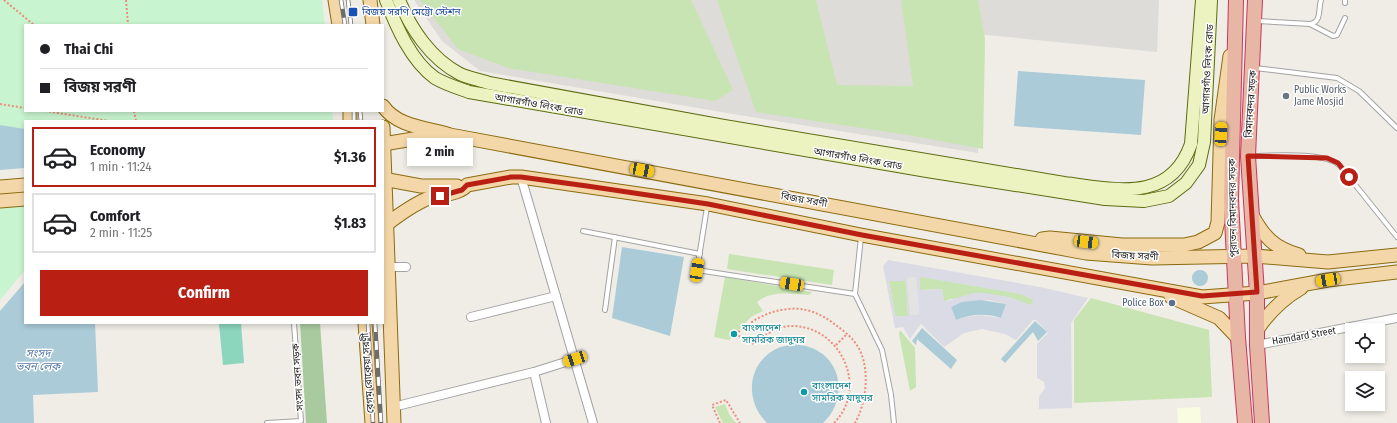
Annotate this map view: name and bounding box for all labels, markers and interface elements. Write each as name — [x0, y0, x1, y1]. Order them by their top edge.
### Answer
marker: বিজয় সরণি মেট্রো স্টেশন — [347, 6, 359, 18]
place label: বিজয় সরণি মেট্রো স্টেশন — [361, 6, 462, 18]
street label: আগারগাঁও লিংক রোড — [1200, 23, 1216, 115]
text: Thai Chi — [64, 40, 113, 58]
street label: বিমানবন্দর সড়ক — [1243, 69, 1259, 139]
text: বিজয় সরণী — [64, 78, 136, 96]
place label: Public Works Jame Mosjid — [1294, 84, 1346, 108]
street label: আগারগাঁও লিংক রোড — [493, 91, 585, 119]
marker: Public Works Jame Mosjid — [1281, 91, 1291, 101]
car — [1214, 122, 1228, 146]
callout: 2 min — [407, 138, 473, 166]
icon: car — [42, 139, 78, 175]
text: Economy — [90, 141, 145, 159]
text: 2 min — [426, 144, 454, 159]
street label: আগারগাঁও লিংক রোড — [812, 145, 904, 173]
text: $1.36 — [334, 148, 366, 166]
street label: পুরাতন বিমানবন্দর সড়ক — [1226, 158, 1240, 258]
text: 1 min · 11:24 — [90, 159, 152, 174]
car — [629, 162, 655, 178]
route start — [1340, 168, 1358, 186]
route end — [431, 187, 449, 205]
street label: বিজয় সরণী — [779, 190, 828, 210]
icon: car — [42, 205, 78, 241]
text: Comfort — [90, 207, 141, 225]
text: $1.83 — [334, 214, 366, 232]
text: 2 min · 11:25 — [90, 225, 152, 240]
car — [1073, 235, 1099, 249]
street label: বিজয় সরণী — [1110, 249, 1159, 263]
car — [689, 257, 705, 283]
button: Confirm — [40, 270, 368, 316]
car — [1315, 272, 1341, 288]
car — [779, 276, 805, 292]
place label: Police Box — [1122, 297, 1165, 309]
marker: Police Box — [1167, 298, 1177, 308]
place label: বাংলাদেশ সামরিক জাদুঘর — [741, 322, 806, 346]
map controls — [1345, 323, 1385, 411]
button: locate — [1345, 323, 1385, 363]
street label: Hamdard Street — [1271, 324, 1337, 348]
marker: বাংলাদেশ সামরিক জাদুঘর — [729, 329, 739, 339]
street label: বেগম রোকেয়া সরণী — [359, 332, 377, 414]
street label: সংসদ ভবন সড়ক — [290, 342, 306, 412]
water label: সংসদ ভবন লেক — [16, 347, 62, 373]
car — [562, 350, 588, 368]
button: layers — [1345, 371, 1385, 411]
place label: বাংলাদেশ সামরিক যাদুঘর — [811, 380, 874, 404]
marker: বাংলাদেশ সামরিক যাদুঘর — [799, 387, 809, 397]

